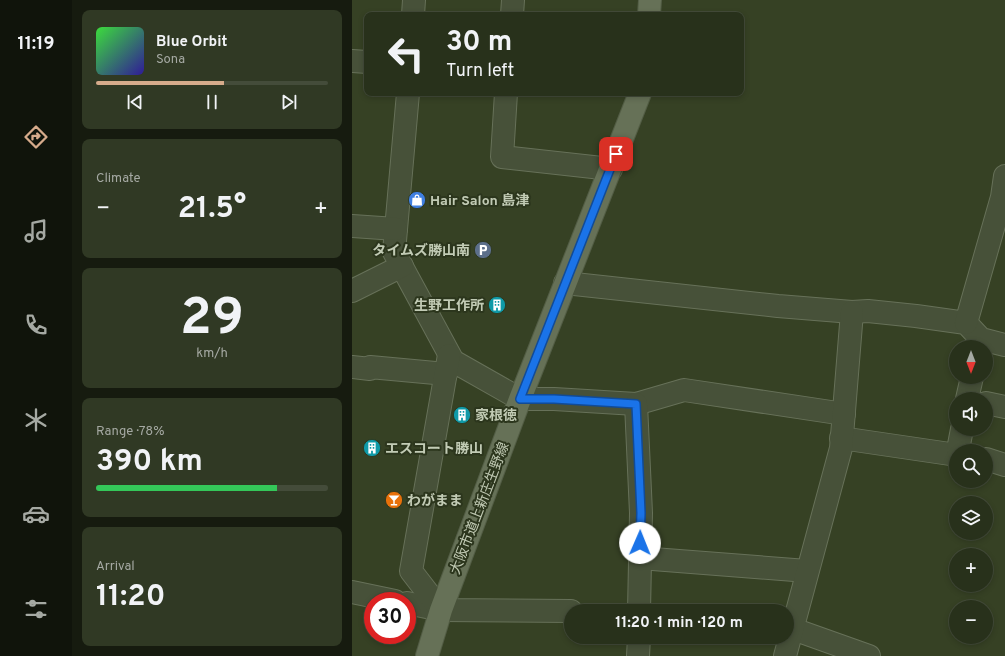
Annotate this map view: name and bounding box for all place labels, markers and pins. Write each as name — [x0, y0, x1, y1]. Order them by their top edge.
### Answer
pin — [599, 137, 633, 171]
shop icon: Hair Salon 島津 — [407, 190, 427, 210]
place label: Hair Salon 島津 — [430, 193, 529, 210]
parking icon: タイムズ勝山南 — [473, 240, 493, 260]
place label: タイムズ勝山南 — [372, 242, 470, 260]
building icon: 生野工作所 — [487, 295, 507, 315]
place label: 生野工作所 — [414, 298, 484, 315]
building icon: 家根徳 — [452, 405, 472, 425]
place label: 家根徳 — [475, 408, 517, 425]
building icon: エスコート勝山 — [362, 438, 382, 458]
place label: エスコート勝山 — [385, 441, 483, 458]
bar icon: わがまま — [384, 490, 404, 510]
place label: わがまま — [407, 492, 463, 510]

